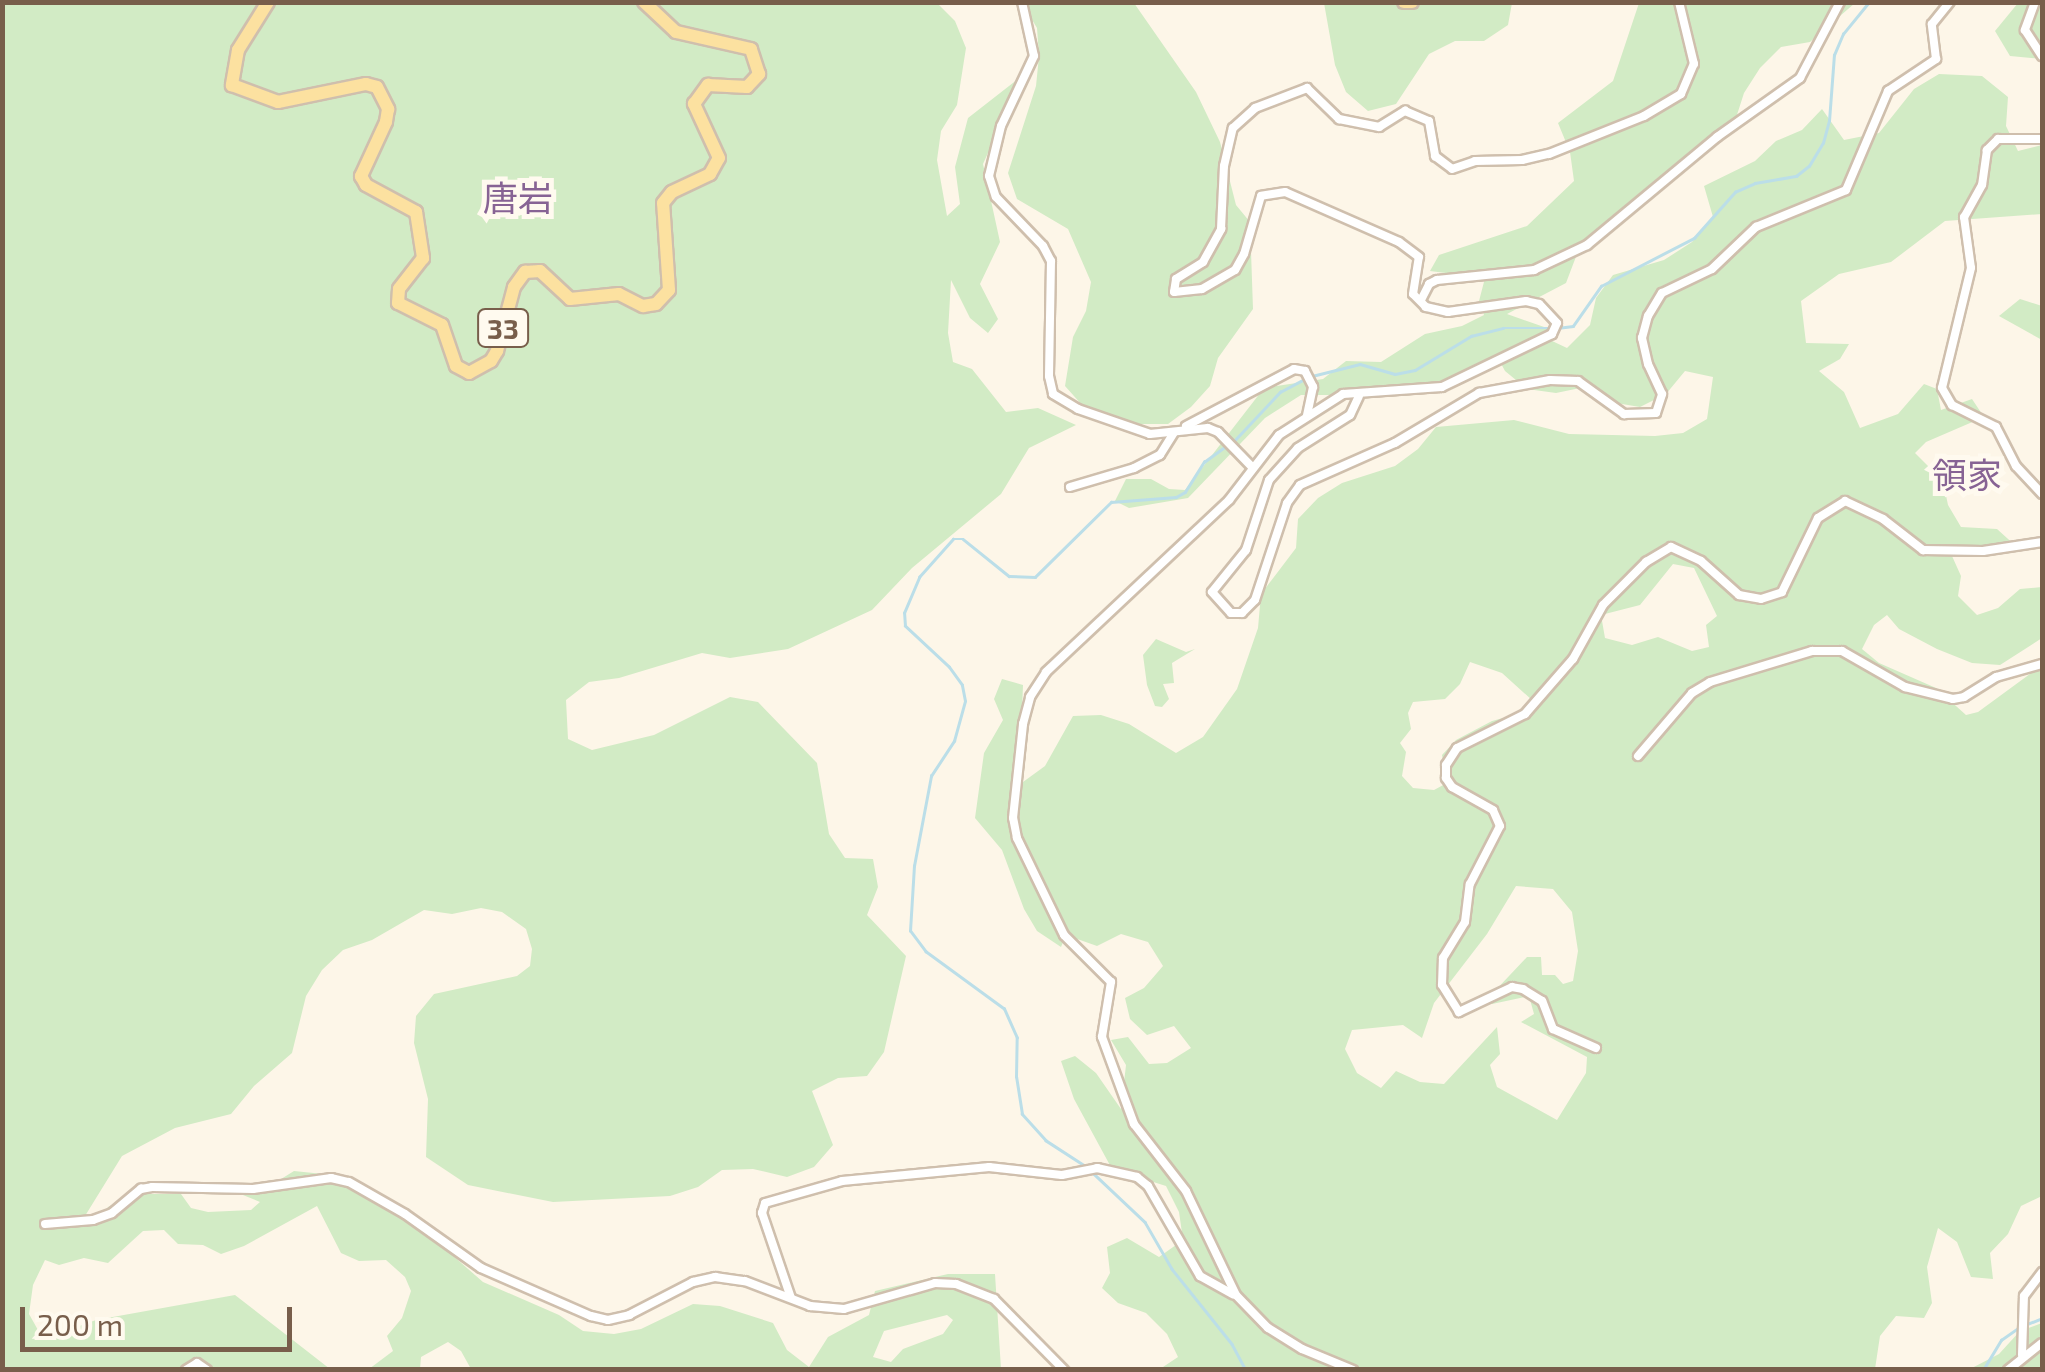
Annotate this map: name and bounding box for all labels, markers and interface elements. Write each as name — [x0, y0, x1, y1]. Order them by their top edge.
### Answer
district label: 唐岩 — [483, 176, 553, 218]
road number: 33 — [476, 305, 530, 351]
district label: 領家 — [1932, 453, 2002, 495]
scale bar — [25, 1287, 298, 1349]
text: 200 m — [37, 1306, 123, 1342]

